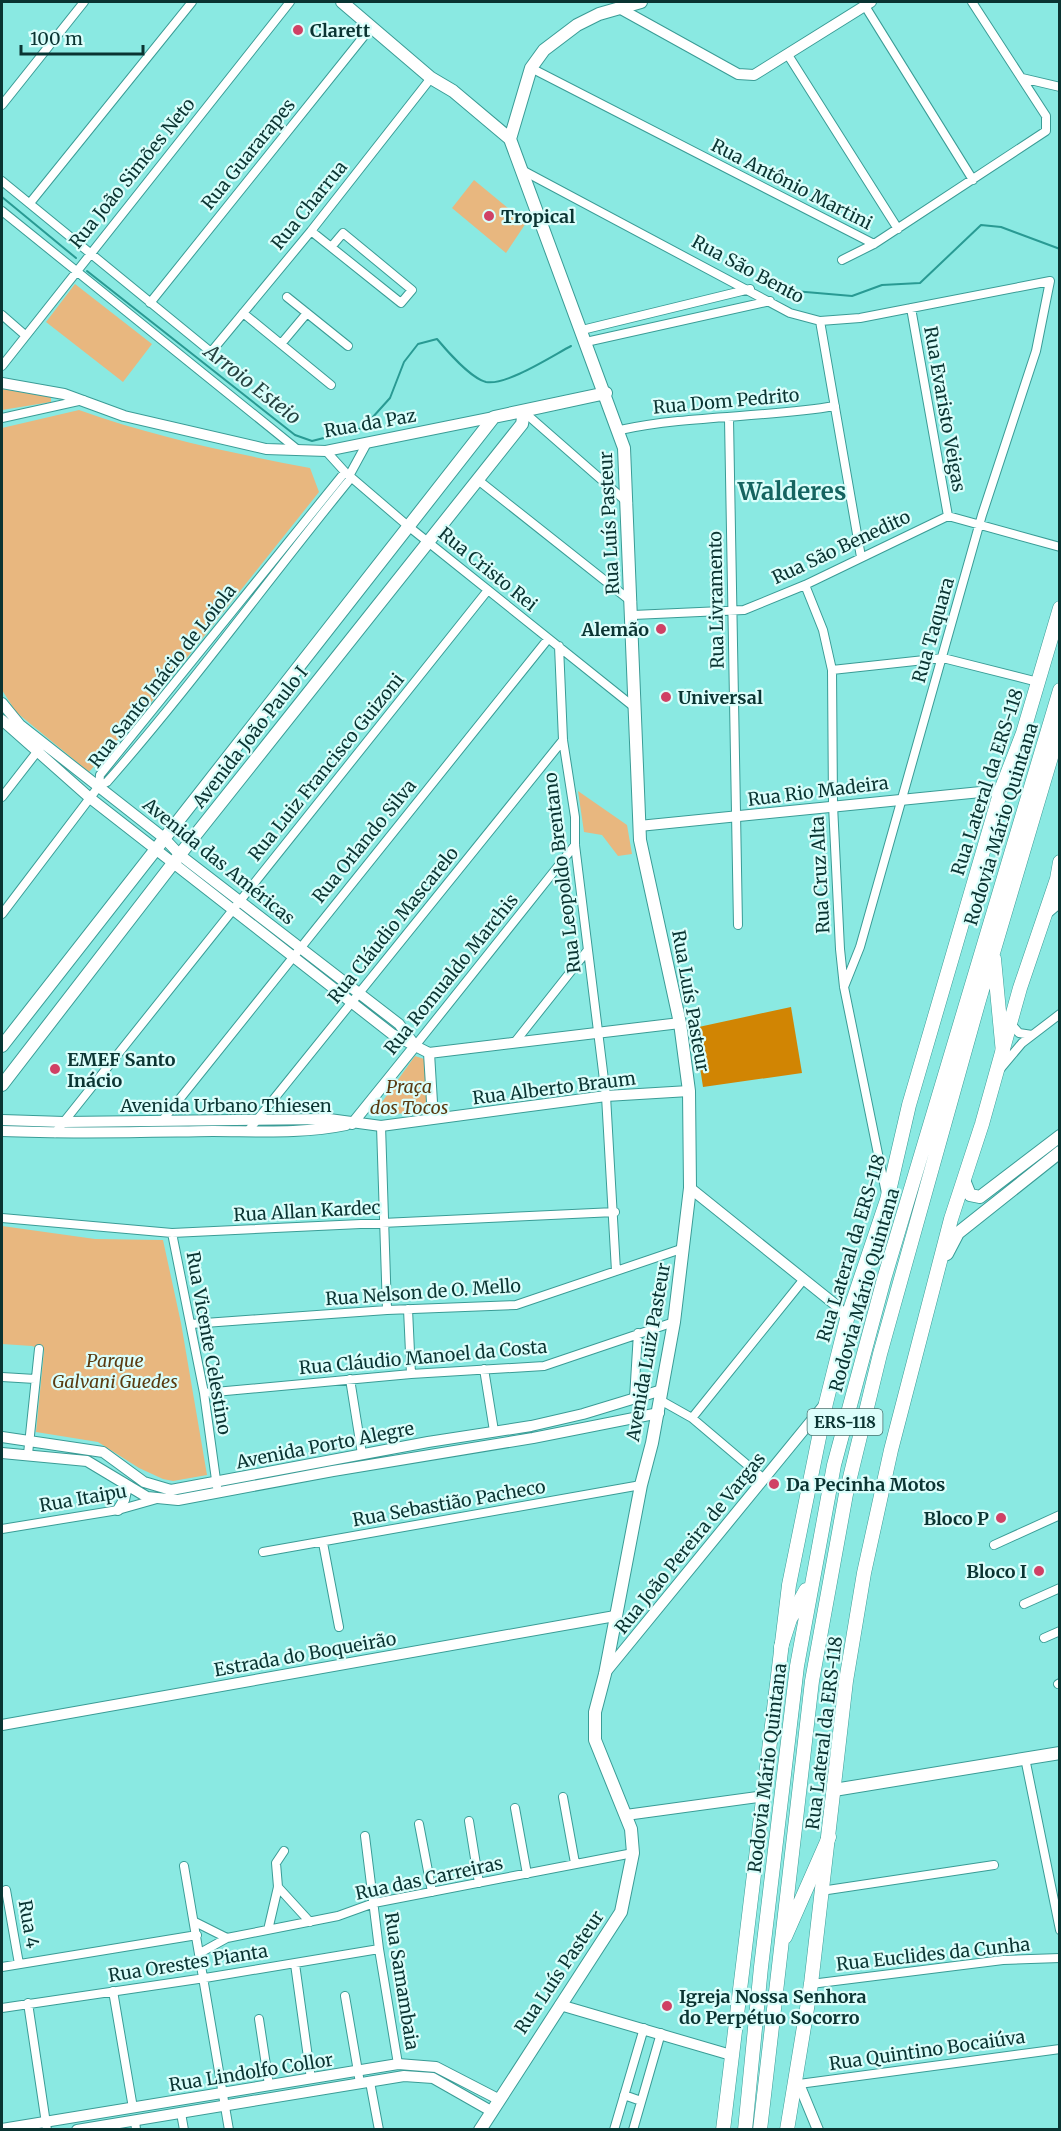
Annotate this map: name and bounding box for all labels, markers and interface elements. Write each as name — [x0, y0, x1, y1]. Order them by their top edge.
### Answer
scale bar — [21, 18, 142, 56]
place label: Clarett — [310, 19, 371, 42]
marker: Clarett — [291, 23, 305, 37]
text: 100 m — [30, 27, 83, 50]
street label: Rua João Simões Neto — [64, 93, 200, 253]
street label: Rua Guararapes — [196, 94, 300, 214]
street label: Rua Antônio Martini — [708, 133, 877, 235]
street label: Rua Charrua — [266, 156, 352, 254]
place label: Tropical — [501, 205, 575, 228]
marker: Tropical — [482, 209, 496, 223]
street label: Rua São Bento — [688, 230, 808, 308]
street label: Rua Evaristo Veigas — [919, 324, 971, 494]
water label: Arroio Esteio — [198, 337, 306, 429]
street label: Rua Dom Pedrito — [652, 383, 800, 419]
street label: Rua da Paz — [322, 404, 418, 442]
street label: Rua Luís Pasteur — [594, 451, 624, 595]
district label: Walderes — [737, 476, 846, 507]
street label: Rua São Benedito — [768, 505, 914, 589]
street label: Rua Cristo Rei — [434, 522, 542, 616]
street label: Rua Livramento — [703, 531, 729, 669]
street label: Rua Taquara — [907, 574, 959, 685]
street label: Rua Santo Inácio de Loiola — [83, 579, 241, 772]
place label: Alemão — [581, 618, 649, 641]
marker: Alemão — [654, 622, 668, 636]
street label: Avenida João Paulo I — [187, 661, 313, 813]
street label: Rua Luiz Francisco Guizoni — [243, 668, 409, 866]
place label: Universal — [678, 686, 763, 709]
street label: Rua Lateral da ERS-118 — [946, 686, 1028, 878]
marker: Universal — [659, 690, 673, 704]
street label: Rodovia Mário Quintana — [959, 719, 1043, 928]
street label: Rua Leopoldo Brentano — [538, 771, 586, 975]
street label: Rua Rio Madeira — [746, 771, 890, 811]
street label: Rua Orlando Silva — [307, 774, 421, 907]
street label: Avenida das Américas — [138, 792, 300, 929]
street label: Rua Cruz Alta — [805, 815, 835, 934]
street label: Rua Cláudio Mascarelo — [323, 842, 463, 1008]
street label: Rua Romualdo Marchis — [379, 889, 523, 1059]
street label: Rua Luís Pasteur — [667, 928, 715, 1074]
place label: EMEF Santo Inácio — [67, 1048, 176, 1092]
marker: EMEF Santo Inácio — [48, 1062, 62, 1076]
street label: Rua Alberto Braum — [471, 1067, 637, 1109]
park label: Praça dos Tocos — [370, 1075, 448, 1119]
street label: Avenida Urbano Thiesen — [119, 1094, 332, 1117]
street label: Rua Lateral da ERS-118 — [811, 1151, 891, 1345]
street label: Rodovia Mário Quintana — [824, 1185, 904, 1395]
street label: Rua Allan Kardec — [233, 1196, 381, 1226]
street label: Rua Vicente Celestino — [182, 1250, 236, 1436]
street label: Avenida Luiz Pasteur — [621, 1261, 675, 1444]
street label: Rua Nelson de O. Mello — [324, 1274, 522, 1310]
street label: Rua Cláudio Manoel da Costa — [298, 1335, 548, 1379]
park label: Parque Galvani Guedes — [52, 1349, 178, 1393]
road number: ERS-118 — [808, 1409, 882, 1435]
street label: Avenida Porto Alegre — [233, 1416, 416, 1474]
street label: Rua João Pereira de Vargas — [610, 1448, 770, 1638]
place label: Da Pecinha Motos — [786, 1473, 945, 1496]
street label: Rua Sebastião Pacheco — [351, 1475, 547, 1531]
marker: Da Pecinha Motos — [767, 1477, 781, 1491]
street label: Rua Itaipu — [37, 1479, 129, 1517]
place label: Bloco P — [924, 1507, 989, 1530]
marker: Bloco P — [994, 1511, 1008, 1525]
place label: Bloco I — [966, 1560, 1027, 1583]
marker: Bloco I — [1032, 1564, 1046, 1578]
street label: Estrada do Boqueirão — [212, 1627, 398, 1681]
street label: Rua Lateral da ERS-118 — [801, 1635, 847, 1831]
street label: Rodovia Mário Quintana — [743, 1661, 791, 1874]
street label: Rua das Carreiras — [353, 1851, 505, 1905]
street label: Rua 4 — [13, 1898, 45, 1950]
street label: Rua Luís Pasteur — [509, 1906, 609, 2038]
street label: Rua Samambaia — [380, 1910, 424, 2052]
street label: Rua Euclides da Cunha — [835, 1932, 1031, 1976]
street label: Rua Orestes Pianta — [107, 1939, 270, 1987]
place label: Igreja Nossa Senhora do Perpétuo Socorro — [679, 1985, 867, 2029]
marker: Igreja Nossa Senhora do Perpétuo Socorro — [660, 1999, 674, 2013]
street label: Rua Quintino Bocaiúva — [827, 2025, 1027, 2075]
street label: Rua Lindolfo Collor — [167, 2048, 335, 2096]

